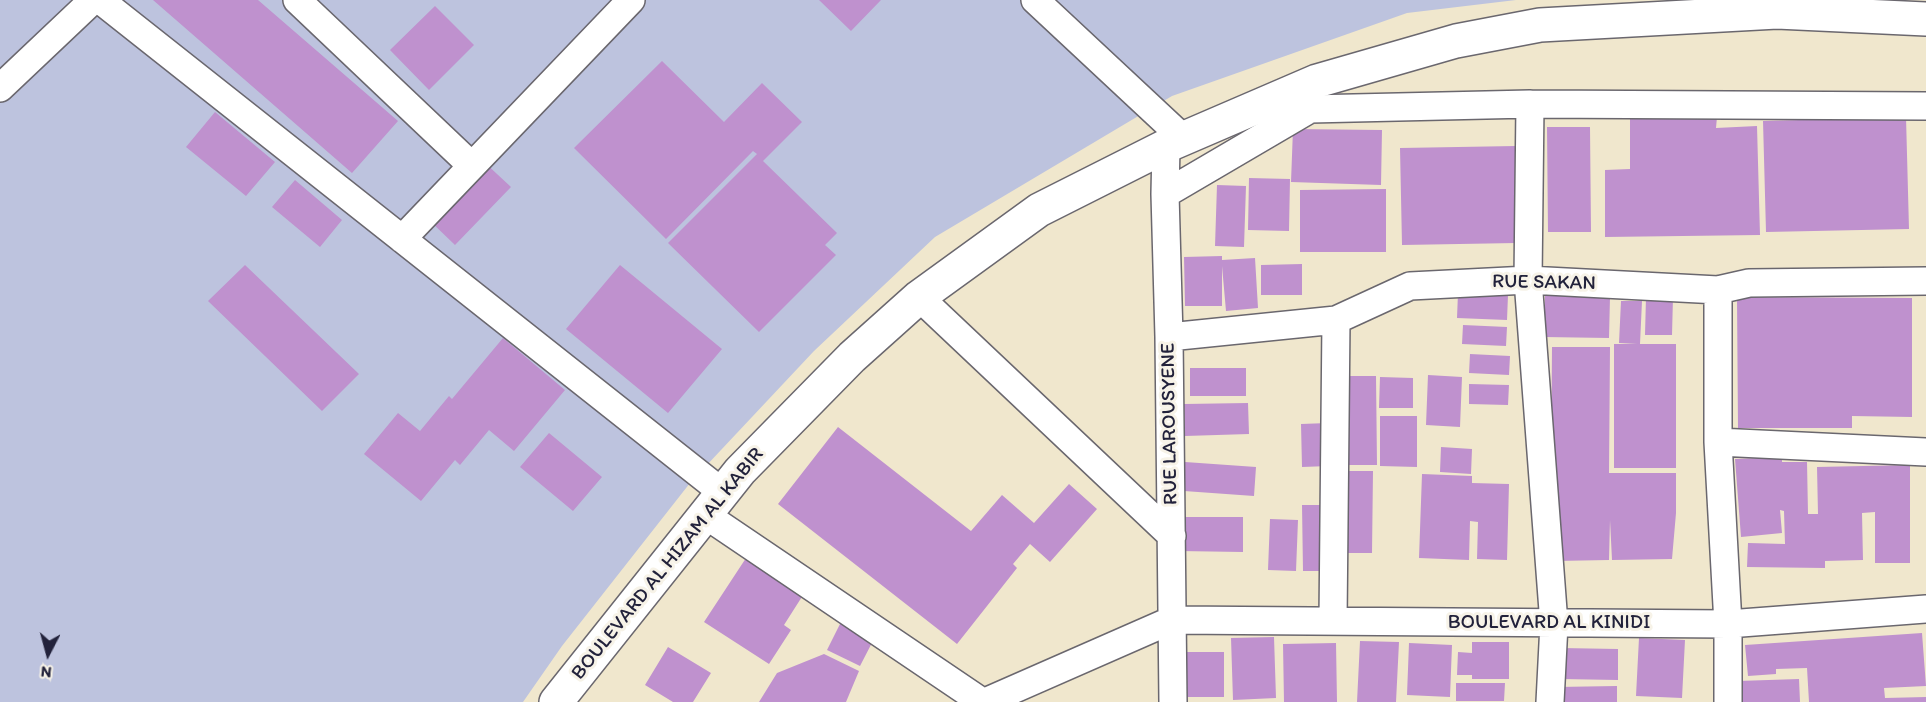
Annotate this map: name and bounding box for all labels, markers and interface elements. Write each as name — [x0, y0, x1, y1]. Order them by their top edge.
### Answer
street label: RUE SAKAN — [1492, 270, 1596, 296]
street label: RUE LAROUSYENE — [1157, 343, 1183, 505]
street label: BOULEVARD AL HIZAM AL KABIR — [567, 443, 769, 685]
street label: BOULEVARD AL KINIDI — [1448, 611, 1650, 635]
north arrow — [18, 624, 78, 684]
text: N — [40, 662, 52, 682]

